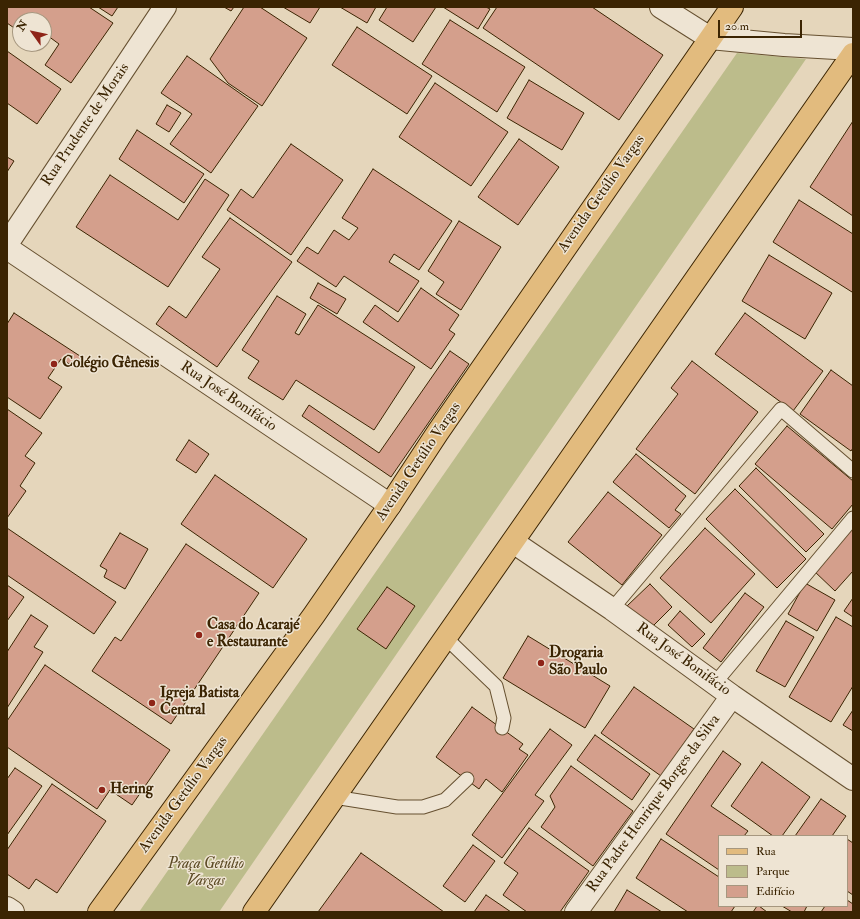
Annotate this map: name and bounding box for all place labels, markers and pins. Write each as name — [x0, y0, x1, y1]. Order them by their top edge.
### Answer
place label: Colégio Gênesis — [62, 355, 159, 373]
marker: Colégio Gênesis — [49, 359, 59, 369]
place label: Casa do Acarajé e Restaurante — [207, 617, 300, 652]
marker: Casa do Acarajé e Restaurante — [194, 630, 204, 640]
place label: Drogaria São Paulo — [549, 645, 607, 680]
marker: Drogaria São Paulo — [536, 658, 546, 668]
place label: Igreja Batista Central — [160, 685, 239, 720]
marker: Igreja Batista Central — [147, 698, 157, 708]
place label: Hering — [110, 781, 153, 799]
marker: Hering — [97, 785, 107, 795]

